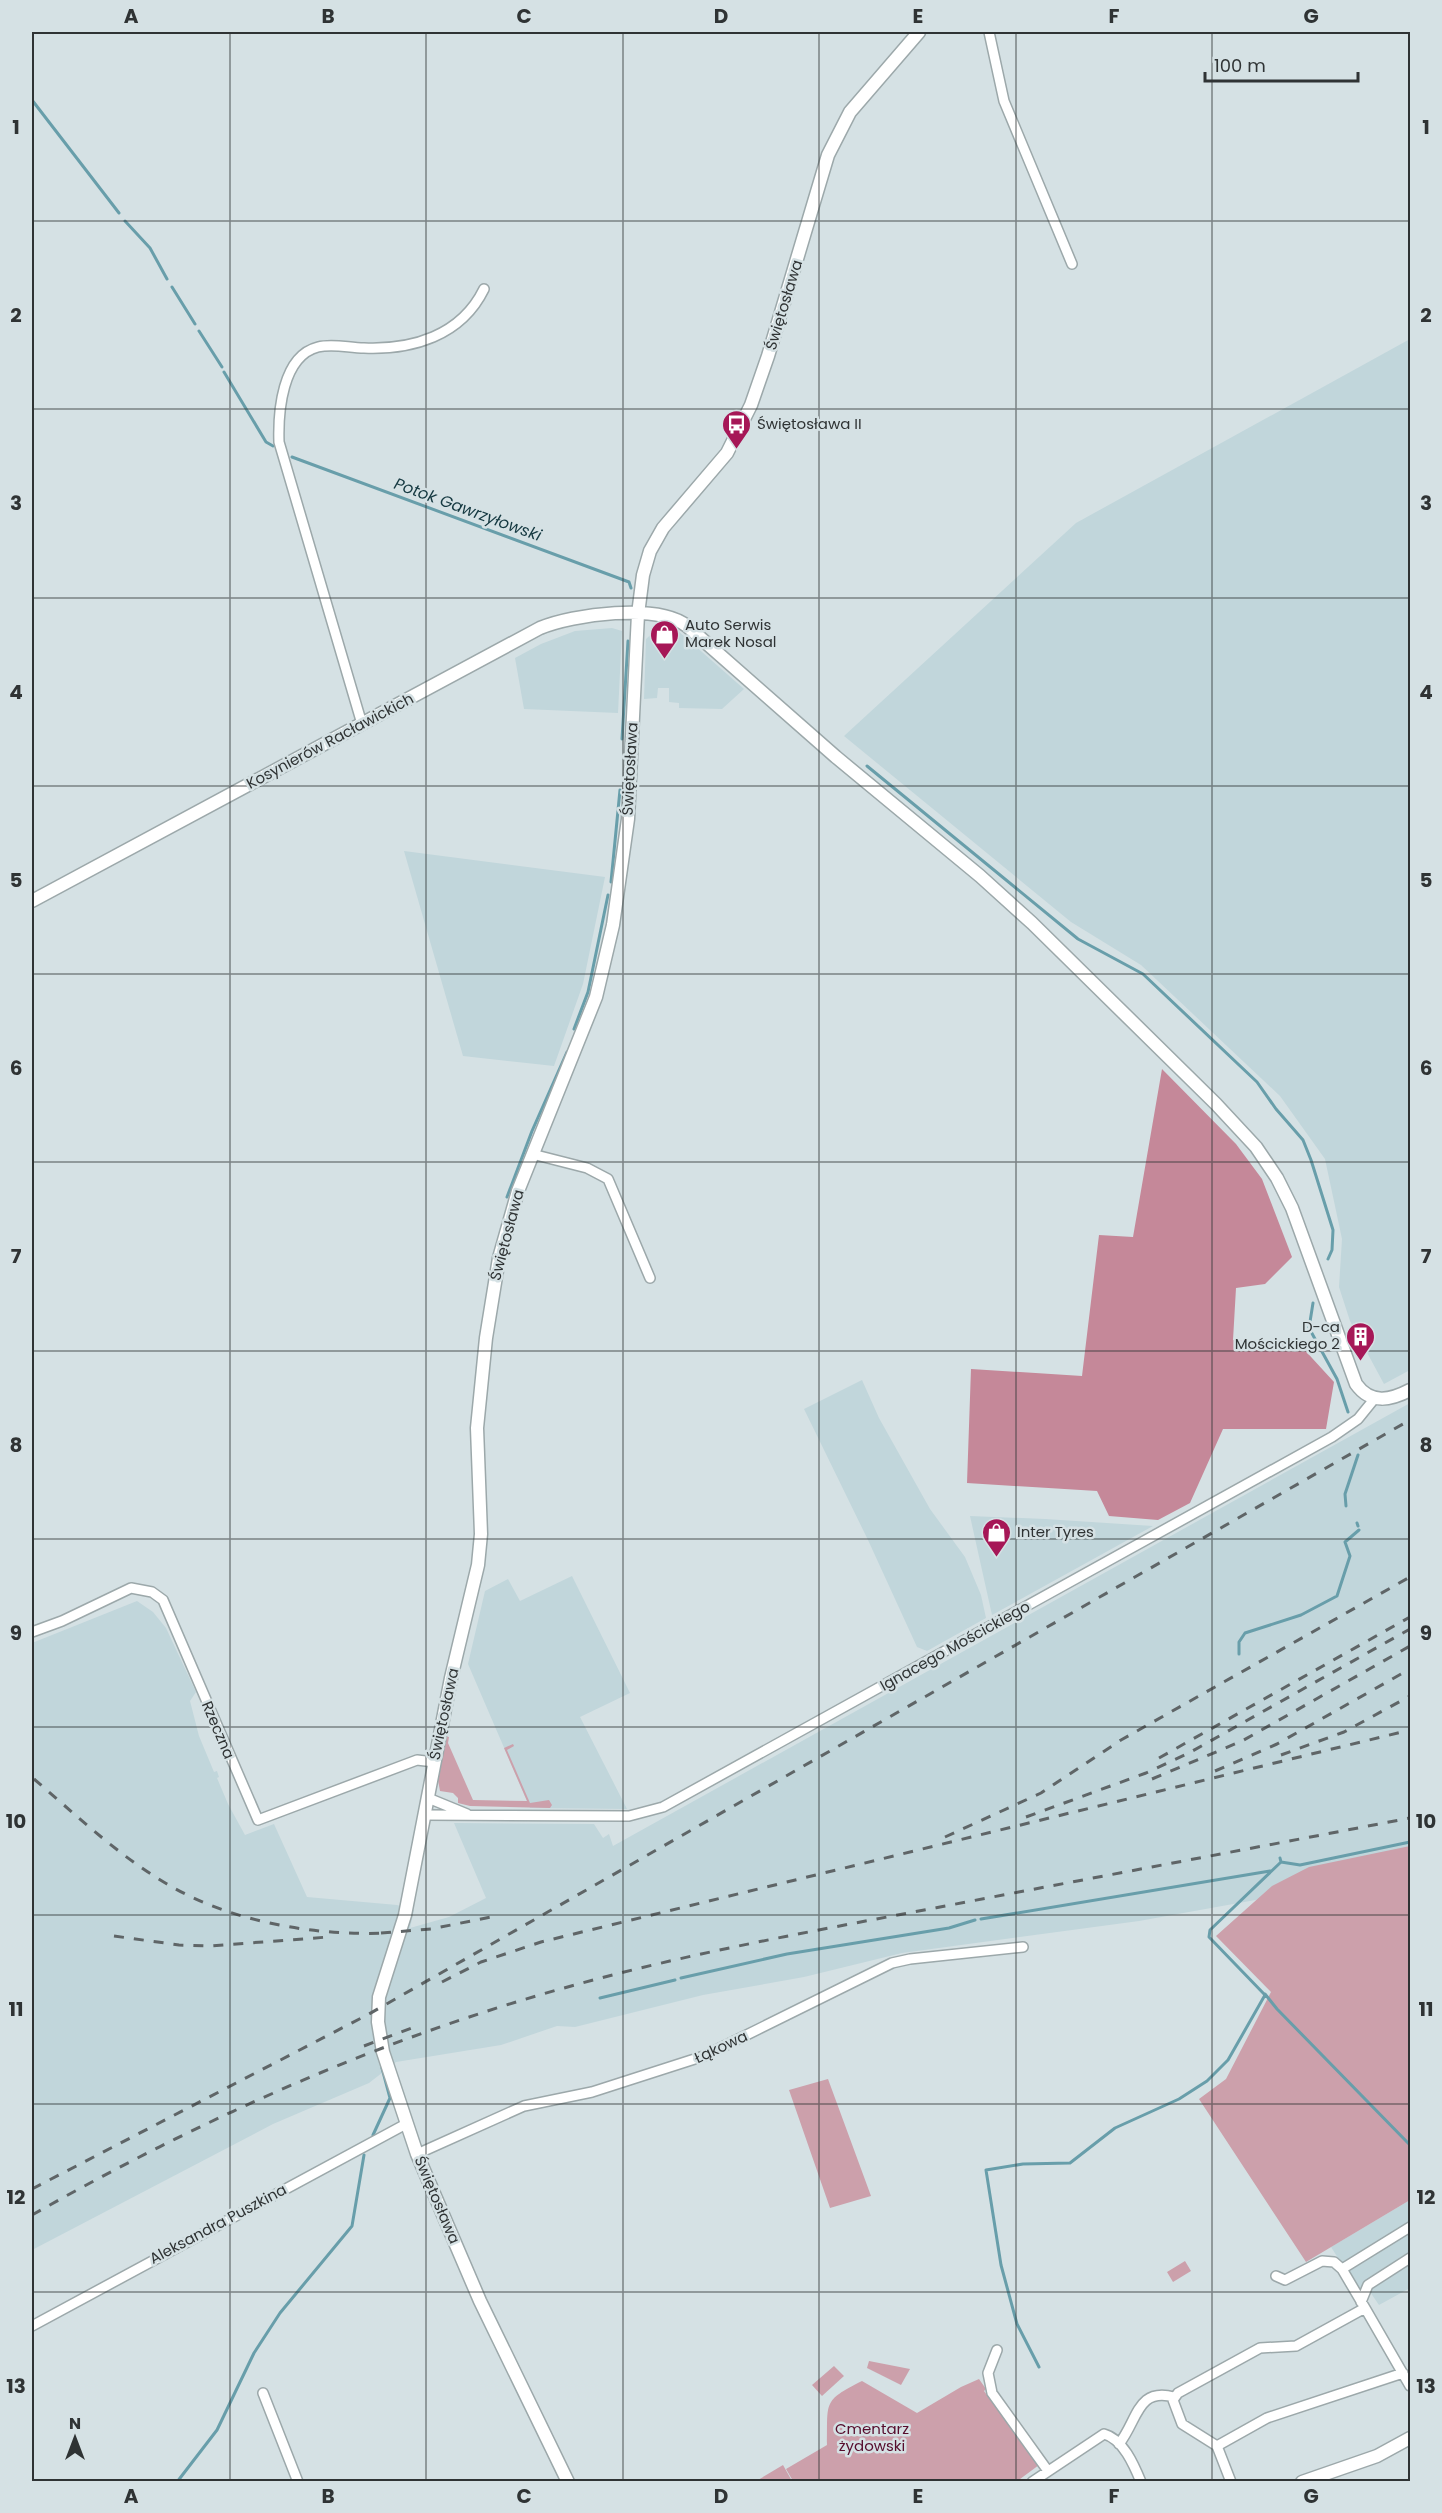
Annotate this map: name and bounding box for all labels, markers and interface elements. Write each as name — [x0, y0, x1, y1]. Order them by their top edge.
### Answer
text: A — [124, 2, 139, 30]
text: B — [321, 2, 335, 30]
text: C — [516, 2, 532, 30]
text: D — [714, 2, 728, 30]
text: E — [913, 2, 923, 30]
text: F — [1109, 2, 1120, 30]
text: G — [1303, 2, 1319, 30]
scale bar — [1205, 45, 1358, 83]
text: 100 m — [1214, 53, 1266, 78]
text: 1 — [12, 113, 20, 141]
text: 1 — [1422, 113, 1430, 141]
street label: Świętosława — [760, 257, 807, 353]
text: 2 — [10, 301, 22, 329]
text: 2 — [1420, 301, 1432, 329]
bus stop icon: Świętosława II — [720, 408, 752, 450]
place label: Świętosława II — [757, 413, 862, 434]
water label: Potok Gawrzyłowski — [391, 472, 546, 547]
text: 3 — [10, 489, 22, 517]
text: 3 — [1420, 489, 1432, 517]
place label: Auto Serwis Marek Nosal — [685, 614, 777, 652]
shop icon: Auto Serwis Marek Nosal — [648, 618, 680, 660]
text: 4 — [9, 678, 23, 706]
text: 4 — [1419, 678, 1433, 706]
street label: Kosynierów Racławickich — [243, 688, 417, 794]
street label: Świętosława — [617, 722, 642, 816]
text: 5 — [10, 866, 23, 894]
text: 5 — [1420, 866, 1433, 894]
text: 6 — [10, 1054, 22, 1082]
text: 6 — [1420, 1054, 1432, 1082]
street label: Świętosława — [484, 1187, 529, 1283]
text: 7 — [11, 1242, 22, 1270]
text: 7 — [1421, 1242, 1432, 1270]
place label: D-ca Mościckiego 2 — [1235, 1316, 1340, 1354]
building icon: D-ca Mościckiego 2 — [1345, 1320, 1377, 1362]
text: 8 — [10, 1431, 22, 1459]
text: 8 — [1420, 1431, 1432, 1459]
shop icon: Inter Tyres — [980, 1516, 1012, 1558]
place label: Inter Tyres — [1017, 1521, 1094, 1542]
street label: Ignacego Mościckiego — [876, 1596, 1034, 1696]
text: 9 — [10, 1619, 22, 1647]
text: 9 — [1420, 1619, 1432, 1647]
street label: Świętosława — [424, 1666, 463, 1762]
street label: Rzeczna — [197, 1698, 240, 1762]
text: 10 — [6, 1807, 26, 1835]
text: 10 — [1416, 1807, 1436, 1835]
text: 11 — [8, 1995, 24, 2023]
text: 11 — [1418, 1995, 1434, 2023]
street label: Łąkowa — [691, 2025, 751, 2068]
street label: Świętosława — [410, 2153, 465, 2247]
street label: Aleksandra Puszkina — [146, 2179, 290, 2269]
text: 12 — [7, 2183, 25, 2211]
text: 12 — [1417, 2183, 1435, 2211]
text: 13 — [6, 2372, 26, 2400]
text: 13 — [1416, 2372, 1436, 2400]
north arrow — [45, 2408, 105, 2468]
text: N — [69, 2412, 81, 2435]
park label: Cmentarz żydowski — [835, 2418, 909, 2456]
text: A — [124, 2482, 139, 2510]
text: B — [321, 2482, 335, 2510]
text: C — [516, 2482, 532, 2510]
text: D — [714, 2482, 728, 2510]
text: E — [913, 2482, 923, 2510]
text: F — [1109, 2482, 1120, 2510]
text: G — [1303, 2482, 1319, 2510]

